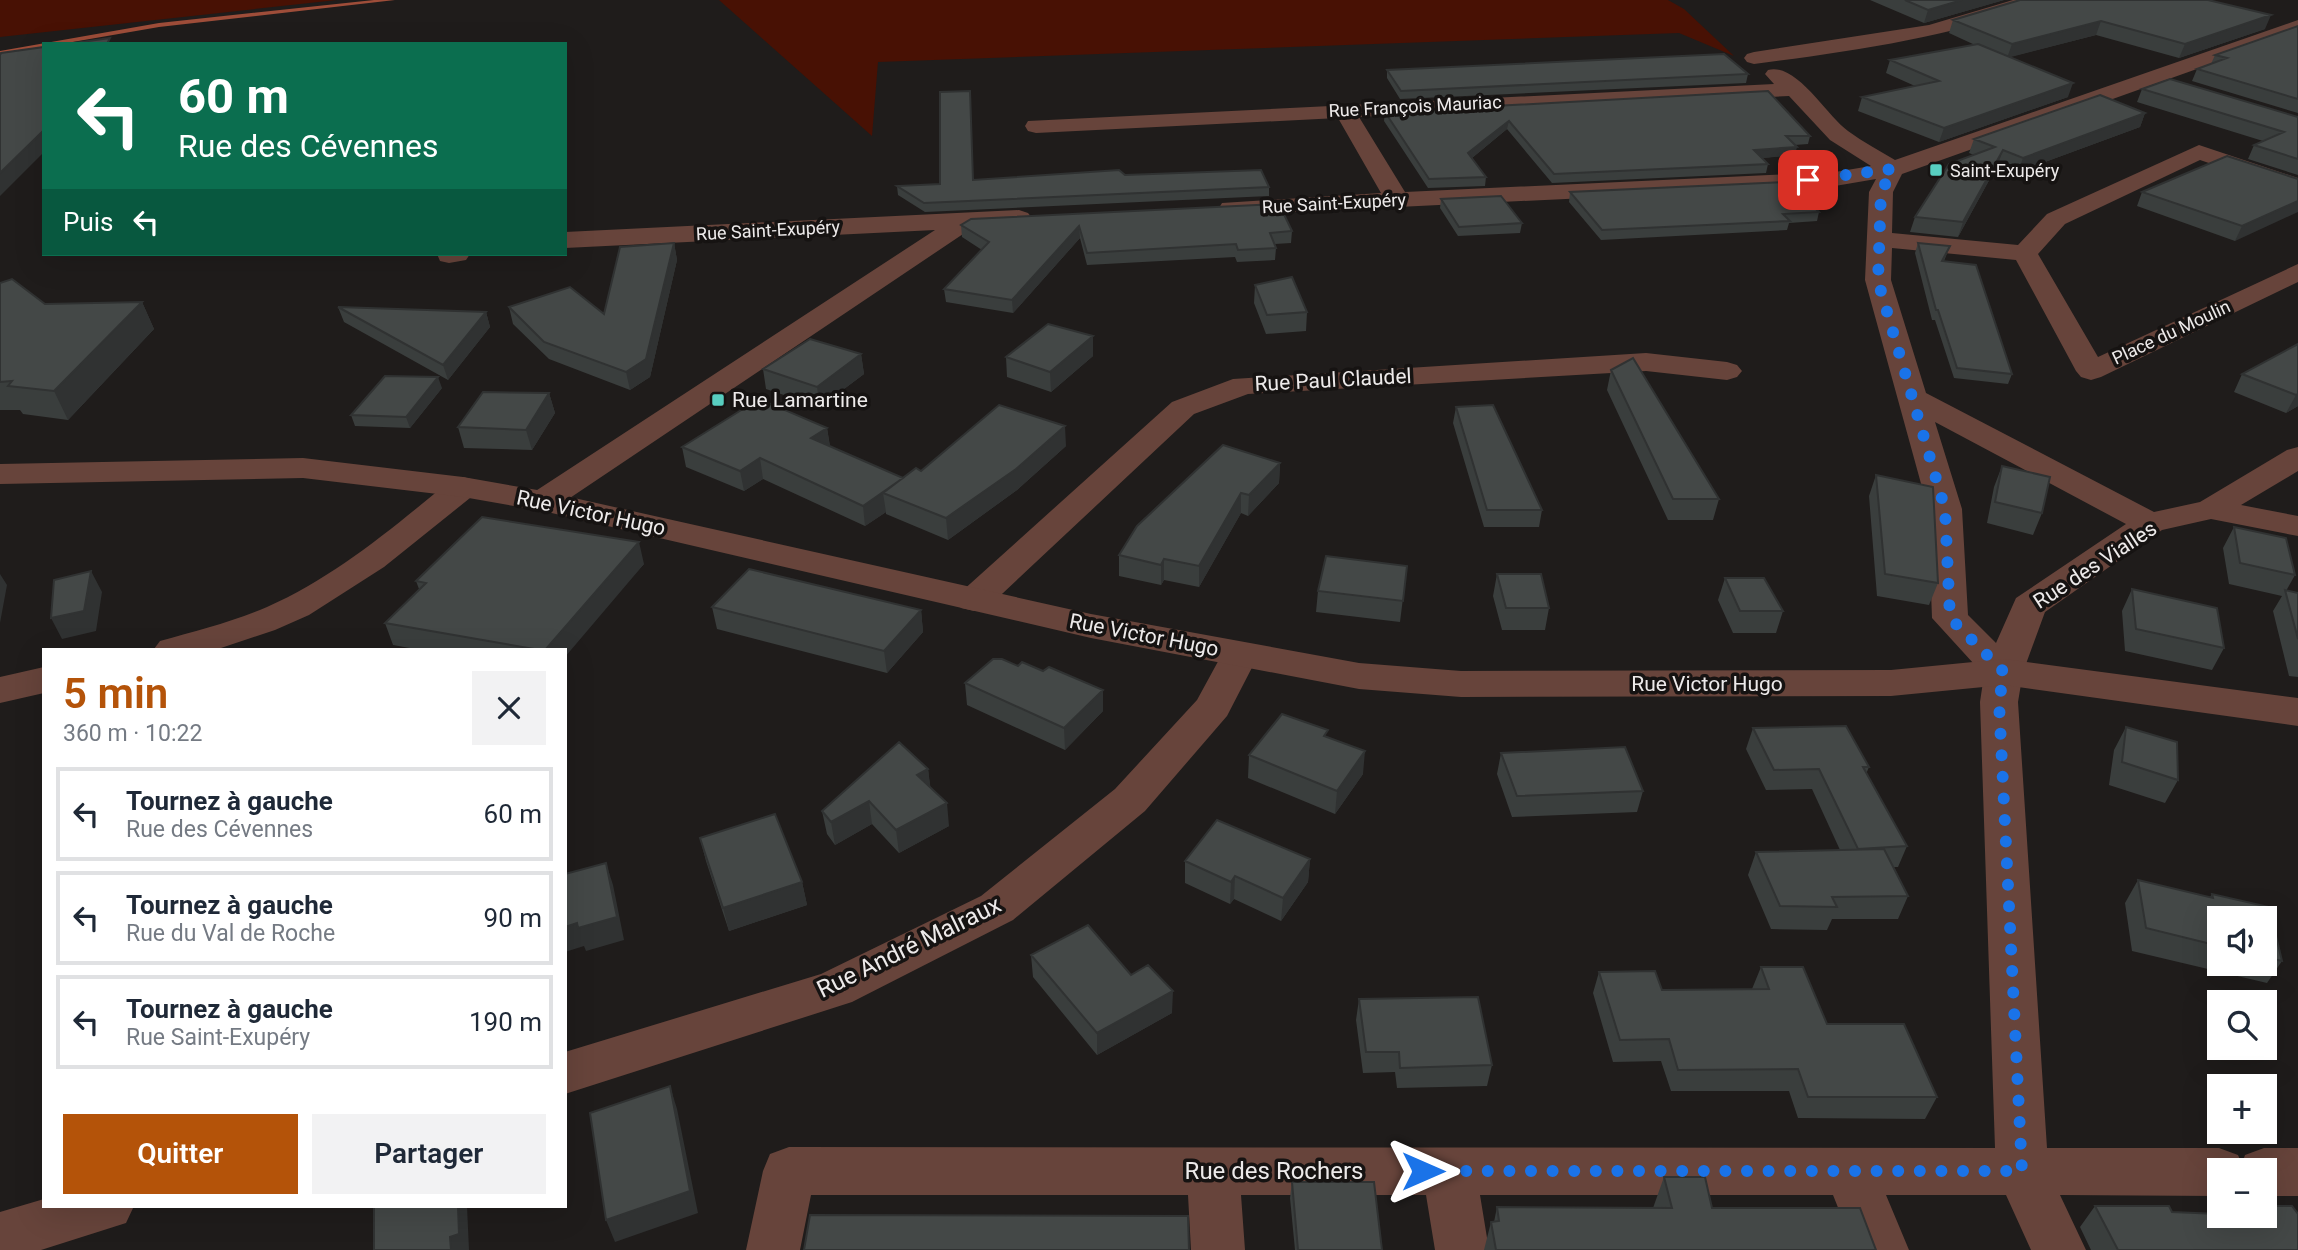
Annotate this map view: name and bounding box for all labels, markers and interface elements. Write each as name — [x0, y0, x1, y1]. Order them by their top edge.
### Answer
text: 60 m — [178, 68, 289, 125]
icon: left — [63, 70, 154, 161]
street label: Rue François Mauriac — [1328, 91, 1502, 121]
text: Rue des Cévennes — [178, 127, 438, 165]
pin — [1778, 150, 1838, 210]
place label: Saint-Exupéry — [1950, 160, 2060, 181]
icon: arrive — [1789, 161, 1827, 199]
marker: Saint-Exupéry — [1928, 162, 1944, 178]
street label: Rue Saint-Exupéry — [1261, 189, 1407, 217]
icon: left — [127, 203, 165, 241]
text: Puis — [63, 207, 113, 237]
street label: Rue Saint-Exupéry — [695, 216, 841, 244]
street label: Place du Moulin — [2109, 295, 2233, 369]
street label: Rue Paul Claudel — [1254, 364, 1412, 396]
place label: Rue Lamartine — [732, 388, 868, 412]
marker: Rue Lamartine — [710, 392, 726, 408]
street label: Rue Victor Hugo — [514, 485, 668, 541]
street label: Rue des Vialles — [2029, 516, 2161, 614]
street label: Rue Victor Hugo — [1067, 609, 1221, 661]
text: 5 min — [63, 669, 168, 718]
button: close — [472, 671, 546, 745]
street label: Rue Victor Hugo — [1631, 672, 1783, 696]
text: 360 m · 10:22 — [63, 720, 202, 747]
text: Tournez à gauche — [126, 786, 333, 816]
icon: left — [67, 795, 105, 833]
text: 60 m — [484, 799, 542, 829]
text: Rue des Cévennes — [126, 816, 313, 843]
text: Tournez à gauche — [126, 890, 333, 920]
street label: Rue André Malraux — [812, 890, 1006, 1004]
icon: left — [67, 899, 105, 937]
text: 90 m — [484, 903, 542, 933]
map controls — [2207, 906, 2277, 1228]
button: sound — [2207, 906, 2277, 976]
text: Rue du Val de Roche — [126, 920, 335, 947]
button: search — [2207, 990, 2277, 1060]
text: Tournez à gauche — [126, 994, 333, 1024]
icon: left — [67, 1003, 105, 1041]
text: 190 m — [469, 1007, 542, 1037]
text: Rue Saint-Exupéry — [126, 1024, 310, 1051]
button: + — [2207, 1074, 2277, 1144]
button: Quitter — [63, 1114, 298, 1194]
button: Partager — [312, 1114, 546, 1194]
position arrow — [1386, 1134, 1460, 1208]
street label: Rue des Rochers — [1185, 1157, 1363, 1185]
button: − — [2207, 1158, 2277, 1228]

